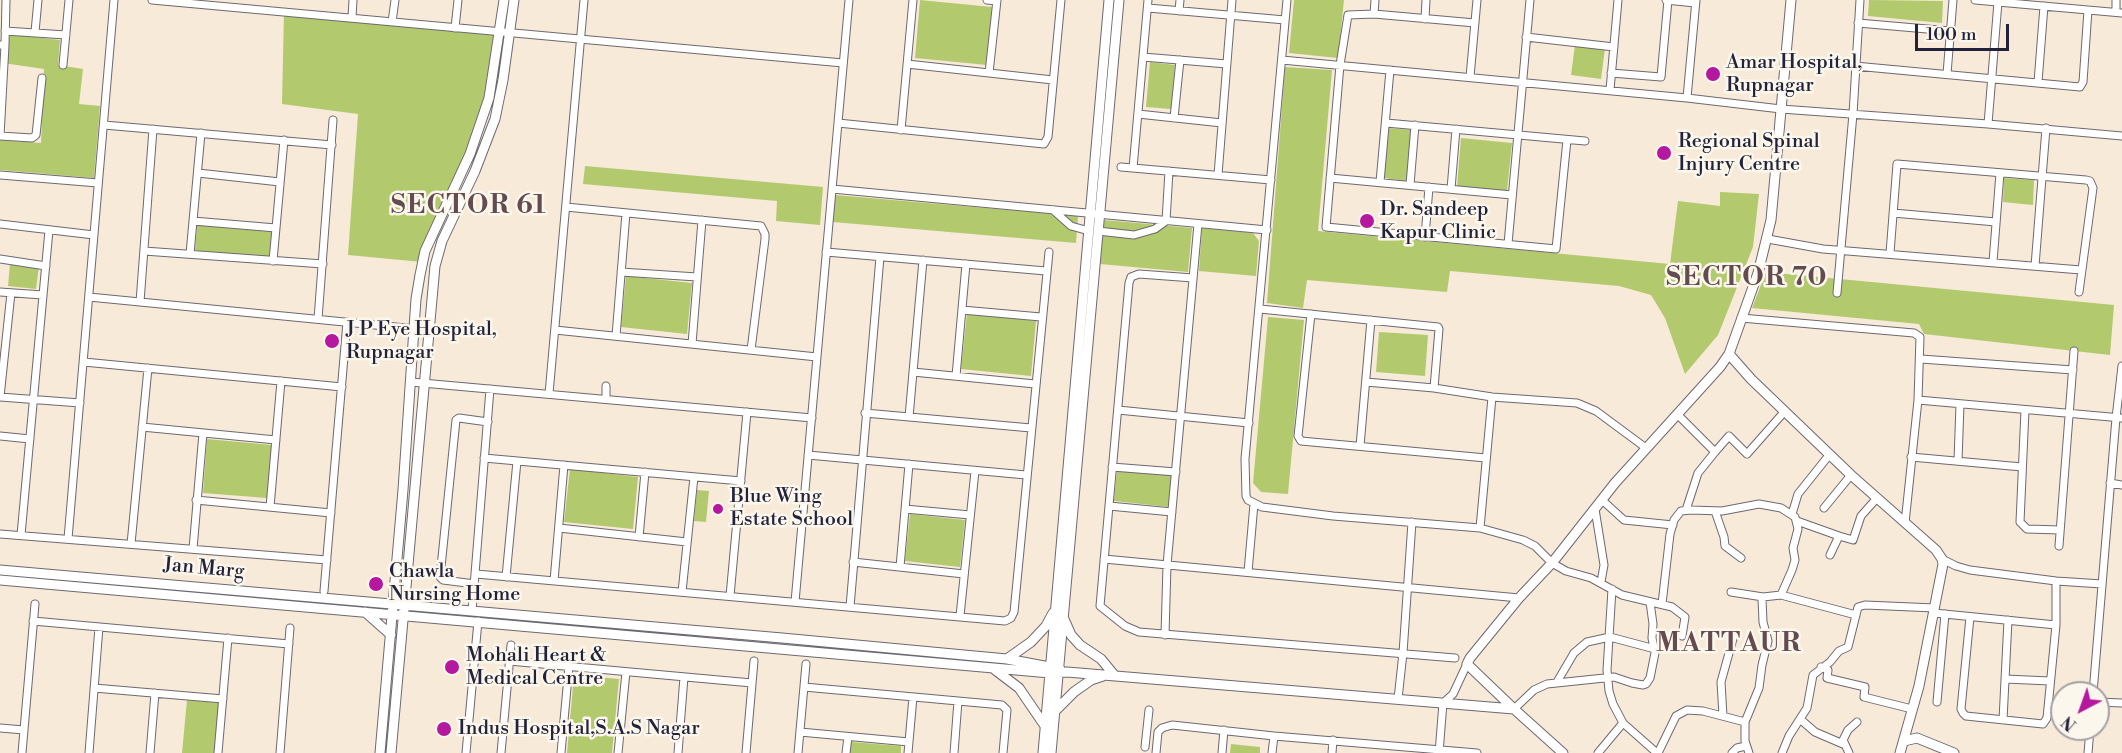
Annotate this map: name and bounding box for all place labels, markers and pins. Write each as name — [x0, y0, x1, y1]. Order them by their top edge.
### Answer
place label: Amar Hospital, Rupnagar — [1726, 51, 1862, 98]
marker: Amar Hospital, Rupnagar — [1704, 65, 1722, 83]
place label: Regional Spinal Injury Centre — [1678, 130, 1820, 177]
marker: Regional Spinal Injury Centre — [1655, 144, 1673, 162]
place label: Dr. Sandeep Kapur Clinic — [1380, 198, 1496, 245]
marker: Dr. Sandeep Kapur Clinic — [1358, 212, 1376, 230]
place label: J P Eye Hospital, Rupnagar — [346, 318, 497, 365]
marker: J P Eye Hospital, Rupnagar — [323, 332, 341, 350]
place label: Blue Wing Estate School — [730, 485, 853, 532]
marker: Blue Wing Estate School — [711, 502, 725, 516]
place label: Chawla Nursing Home — [389, 560, 520, 607]
marker: Chawla Nursing Home — [367, 575, 385, 593]
place label: Mohali Heart & Medical Centre — [466, 644, 606, 691]
marker: Mohali Heart & Medical Centre — [443, 658, 461, 676]
place label: Indus Hospital,S.A.S Nagar — [458, 717, 700, 741]
marker: Indus Hospital,S.A.S Nagar — [435, 720, 453, 738]

